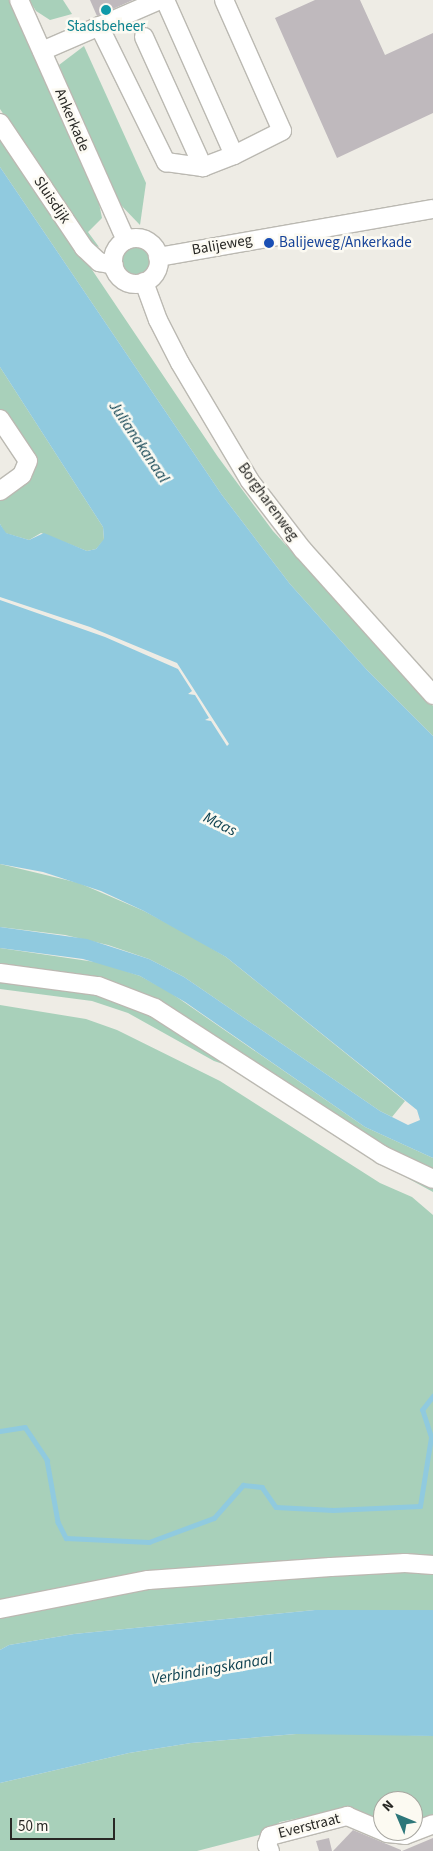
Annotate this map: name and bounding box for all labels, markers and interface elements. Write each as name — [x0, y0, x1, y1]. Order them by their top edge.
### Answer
marker: Stadsbeheer — [100, 4, 112, 16]
place label: Stadsbeheer — [67, 18, 145, 36]
street label: Ankerkade — [51, 86, 93, 154]
street label: Sluisdijk — [30, 173, 74, 227]
street label: Balijeweg — [191, 231, 253, 259]
place label: Balijeweg/Ankerkade — [279, 234, 412, 252]
marker: Balijeweg/Ankerkade — [263, 237, 275, 249]
water label: Julianakanaal — [105, 398, 173, 486]
street label: Borgharenweg — [234, 460, 302, 544]
water label: Maas — [200, 808, 240, 840]
water label: Verbindingskanaal — [150, 1649, 274, 1689]
north arrow — [373, 1791, 423, 1841]
text: N — [378, 1796, 398, 1816]
scale bar — [12, 1808, 118, 1840]
street label: Everstraat — [276, 1810, 342, 1842]
text: 50 m — [18, 1816, 48, 1837]

